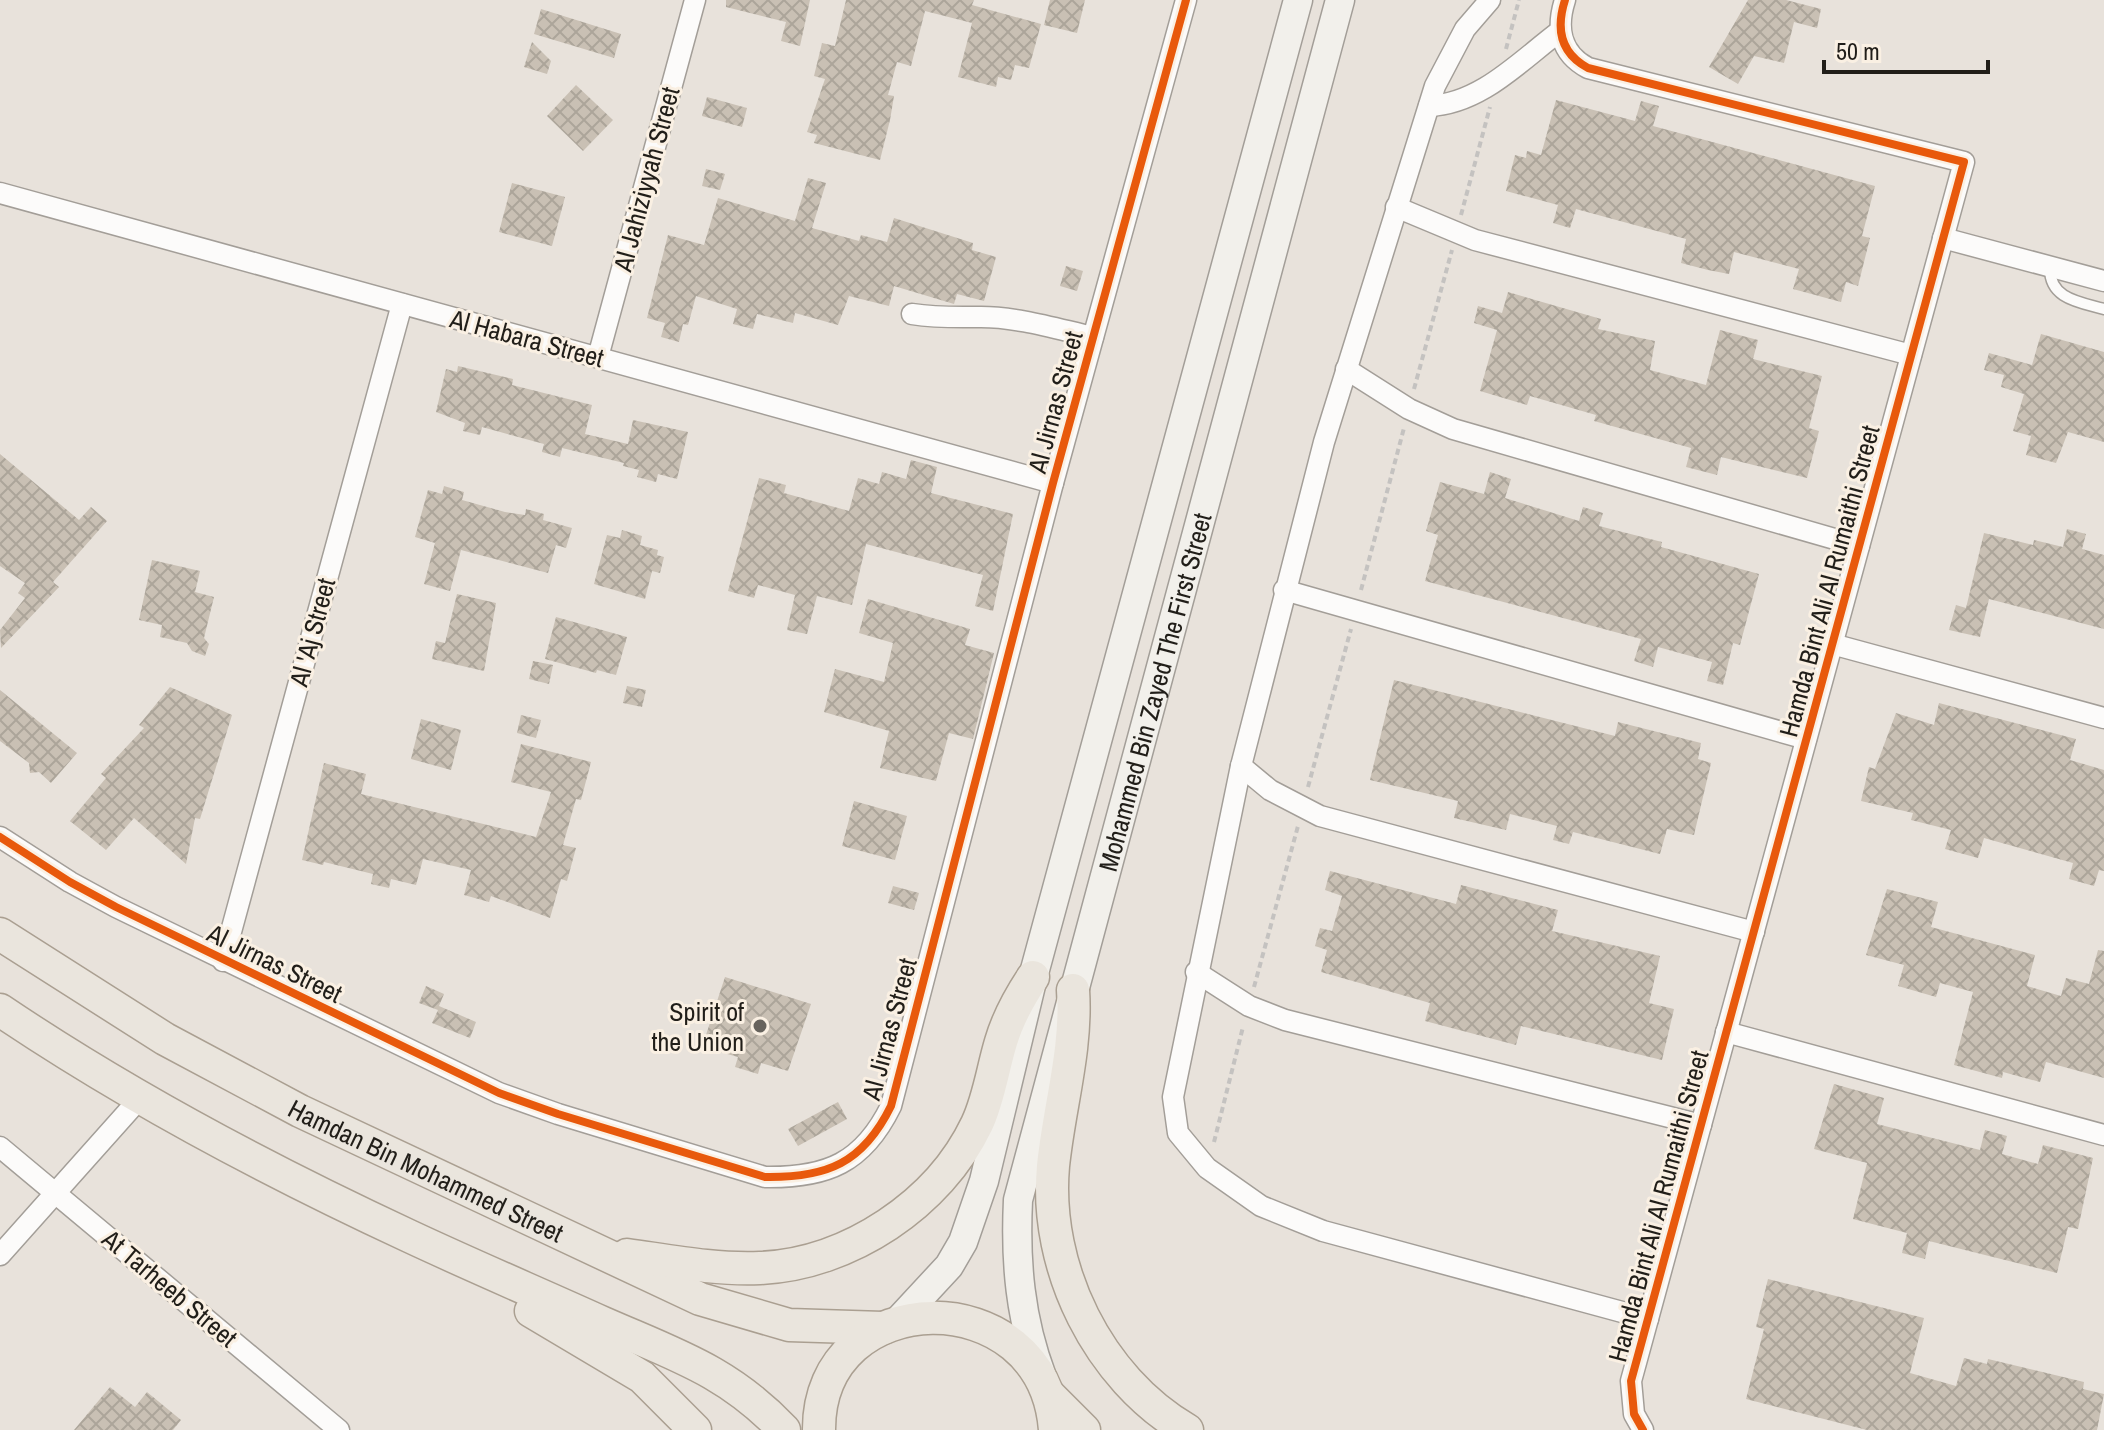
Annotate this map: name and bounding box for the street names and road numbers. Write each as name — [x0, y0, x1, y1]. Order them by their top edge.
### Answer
street label: Al Jahiziyyah Street — [604, 83, 687, 276]
street label: Al Habara Street — [445, 300, 608, 375]
street label: Al Jirnas Street — [1019, 327, 1091, 478]
street label: Hamda Bint Ali Al Rumaithi Street — [1771, 421, 1887, 741]
street label: Mohammed Bin Zayed The First Street — [1090, 509, 1219, 875]
street label: Al 'Aj Street — [281, 574, 343, 691]
street label: Al Jirnas Street — [201, 915, 348, 1011]
street label: Al Jirnas Street — [853, 954, 925, 1105]
street label: Hamda Bint Ali Al Rumaithi Street — [1600, 1046, 1716, 1366]
street label: Hamdan Bin Mohammed Street — [282, 1091, 569, 1250]
street label: At Tarheeb Street — [94, 1221, 245, 1355]

